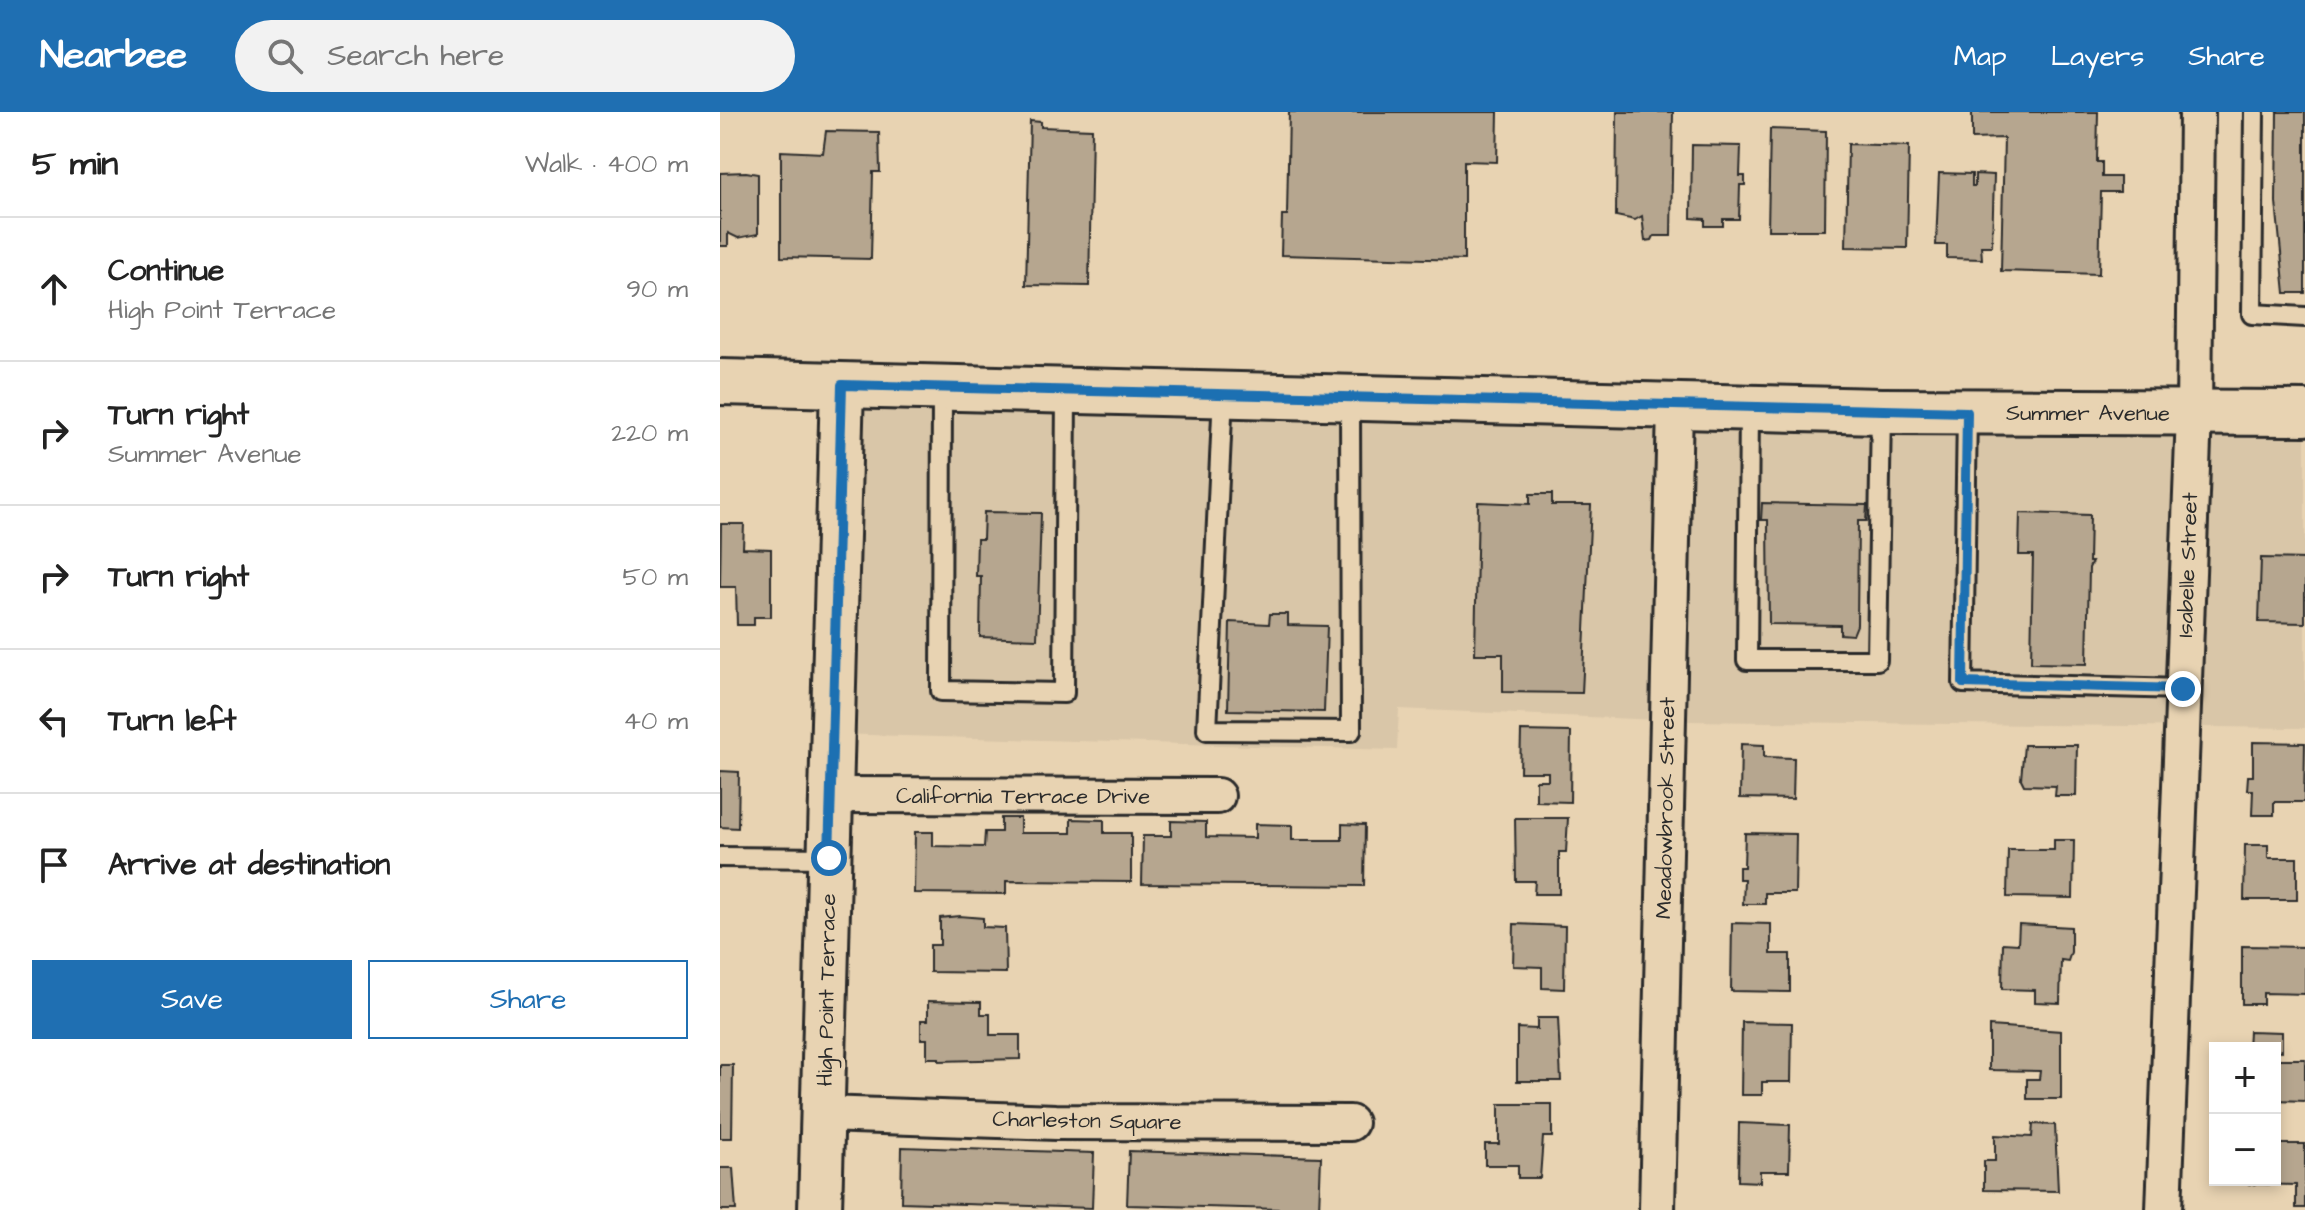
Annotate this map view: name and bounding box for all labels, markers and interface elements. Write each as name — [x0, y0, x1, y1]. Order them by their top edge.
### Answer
search box — [235, 20, 795, 92]
text: Nearbee — [40, 30, 187, 82]
icon: search — [263, 34, 307, 78]
text: Search here — [327, 35, 504, 77]
text: Map — [1954, 37, 2007, 76]
text: Layers — [2051, 37, 2144, 76]
text: Share — [2188, 37, 2265, 76]
text: 5 min — [32, 140, 118, 188]
text: Walk · 400 m — [525, 146, 688, 182]
text: Continue — [108, 250, 224, 292]
icon: ahead — [32, 267, 76, 311]
text: 90 m — [626, 271, 688, 307]
text: High Point Terrace — [108, 292, 336, 328]
text: Turn right — [108, 394, 249, 436]
street label: Summer Avenue — [2006, 398, 2170, 429]
icon: right — [32, 411, 76, 455]
text: 220 m — [611, 415, 688, 451]
text: Summer Avenue — [108, 436, 302, 472]
street label: Isabelle Street — [2170, 492, 2206, 638]
icon: right — [32, 555, 76, 599]
text: Turn right — [108, 556, 249, 598]
text: 50 m — [623, 559, 688, 595]
route end — [2165, 671, 2201, 707]
street label: Meadowbrook Street — [1649, 697, 1683, 919]
icon: left — [32, 699, 76, 743]
text: Turn left — [108, 700, 236, 742]
text: 40 m — [623, 703, 688, 739]
street label: California Terrace Drive — [896, 781, 1150, 812]
route start — [811, 840, 847, 876]
icon: arrive — [32, 843, 76, 887]
text: Arrive at destination — [108, 844, 390, 886]
street label: High Point Terrace — [810, 893, 845, 1087]
button: Save — [32, 960, 352, 1039]
button: Share — [368, 960, 688, 1039]
map controls — [2209, 1042, 2281, 1186]
button: + — [2209, 1042, 2281, 1114]
street label: Charleston Square — [992, 1104, 1182, 1138]
button: − — [2209, 1114, 2281, 1186]

